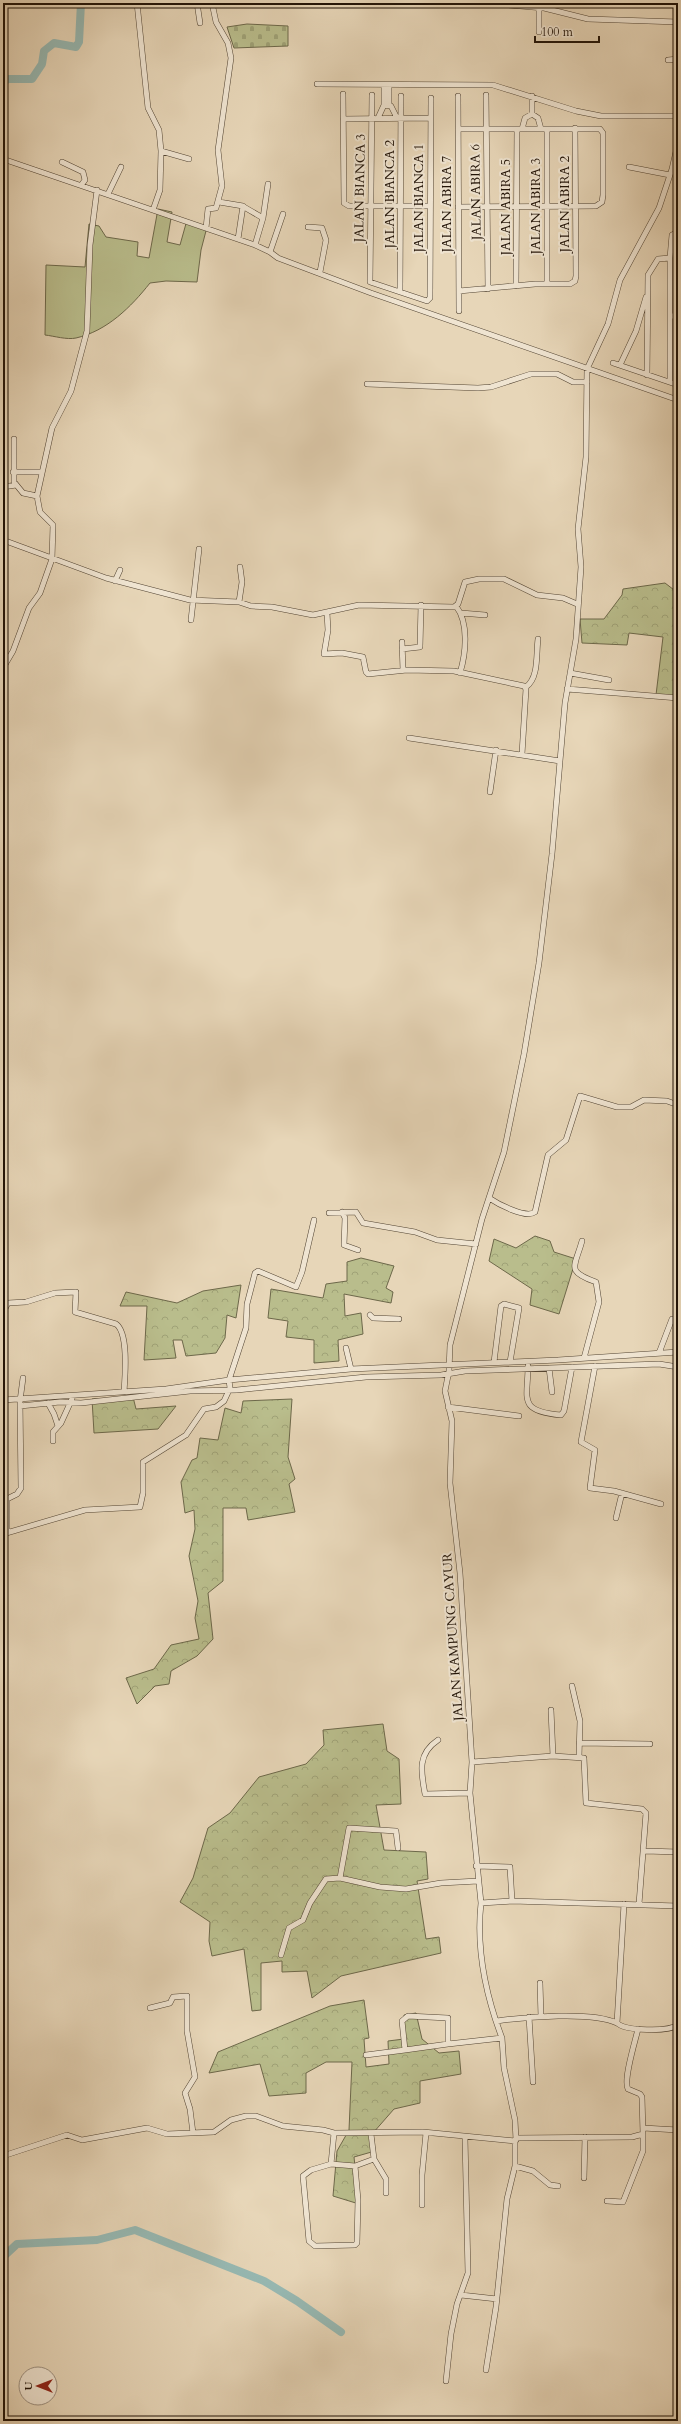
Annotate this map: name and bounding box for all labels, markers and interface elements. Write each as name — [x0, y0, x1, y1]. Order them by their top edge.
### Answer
scale bar — [535, 18, 599, 44]
text: 100 m — [541, 24, 574, 40]
street label: JALAN BIANCA 3 — [350, 134, 370, 244]
street label: JALAN BIANCA 2 — [381, 140, 399, 250]
street label: JALAN ABIRA 6 — [466, 143, 486, 242]
street label: JALAN BIANCA 1 — [410, 144, 428, 254]
street label: JALAN ABIRA 7 — [438, 156, 456, 254]
street label: JALAN ABIRA 2 — [556, 156, 574, 254]
street label: JALAN ABIRA 3 — [527, 158, 545, 256]
street label: JALAN ABIRA 5 — [497, 159, 515, 257]
street label: JALAN KAMPUNG CAYUR — [438, 1552, 468, 1724]
north arrow — [18, 2366, 58, 2406]
text: U — [21, 2381, 36, 2390]

